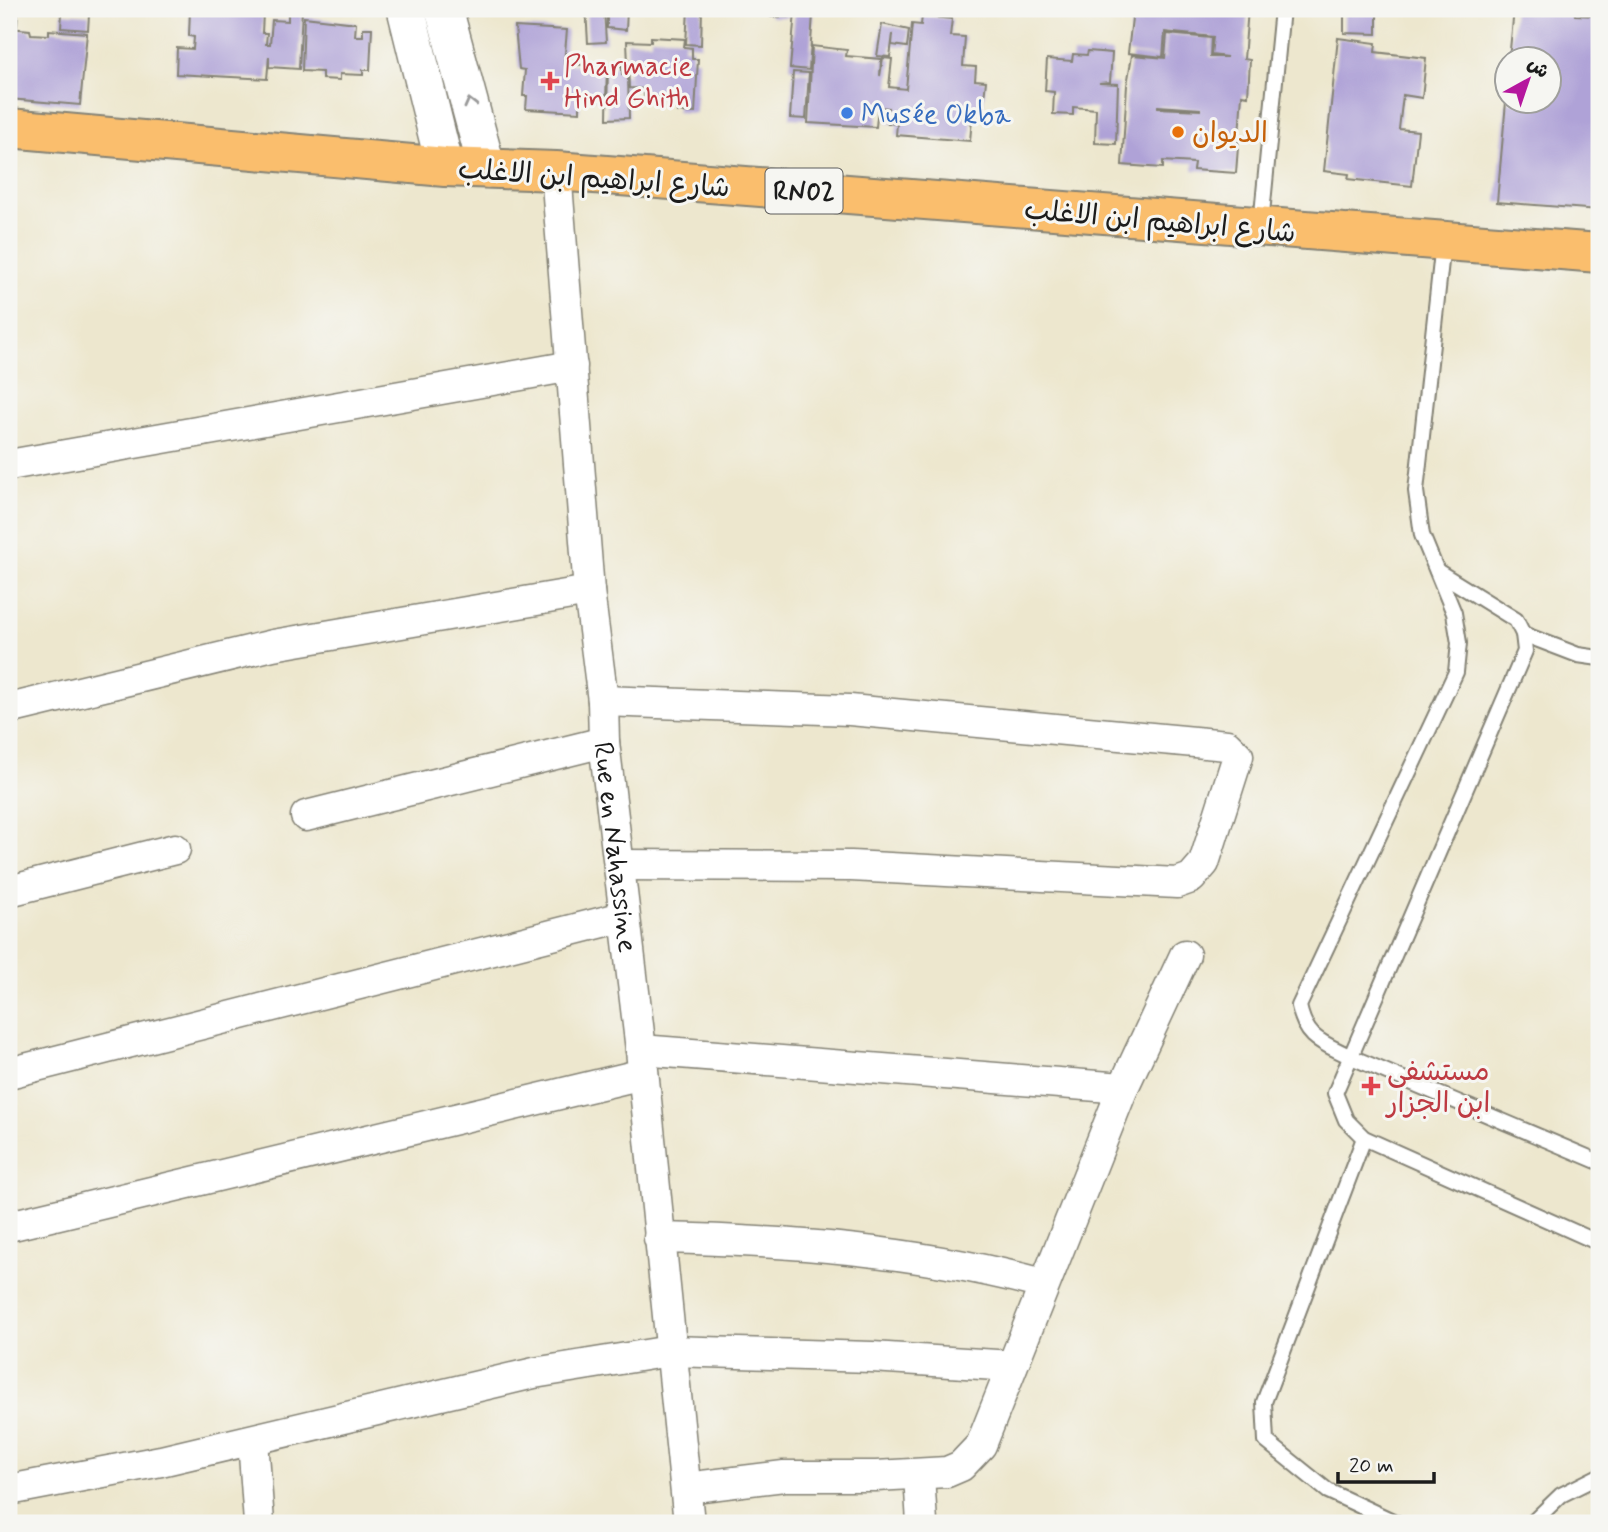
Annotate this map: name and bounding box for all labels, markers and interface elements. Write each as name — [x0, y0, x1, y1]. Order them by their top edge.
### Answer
north arrow — [1492, 46, 1562, 116]
place label: Pharmacie Hind Ghith — [564, 49, 692, 118]
text: ش — [1522, 52, 1554, 84]
marker: Pharmacie Hind Ghith — [542, 73, 558, 89]
one-way arrow — [463, 97, 478, 109]
place label: Musée Okba — [861, 97, 1011, 134]
marker: Musée Okba — [839, 105, 855, 121]
place label: الديوان — [1192, 116, 1268, 153]
marker: الديوان — [1170, 124, 1186, 140]
street label: شارع ابراهيم ابن الاغلب — [457, 152, 731, 208]
road number: RN02 — [766, 168, 842, 214]
street label: شارع ابراهيم ابن الاغلب — [1022, 192, 1297, 254]
street label: Rue en Nahassine — [583, 740, 645, 955]
place label: مستشفى ابن الجزار — [1385, 1054, 1491, 1123]
marker: مستشفى ابن الجزار — [1361, 1076, 1381, 1096]
scale bar — [1338, 1441, 1435, 1485]
text: 20 m — [1349, 1452, 1394, 1480]

